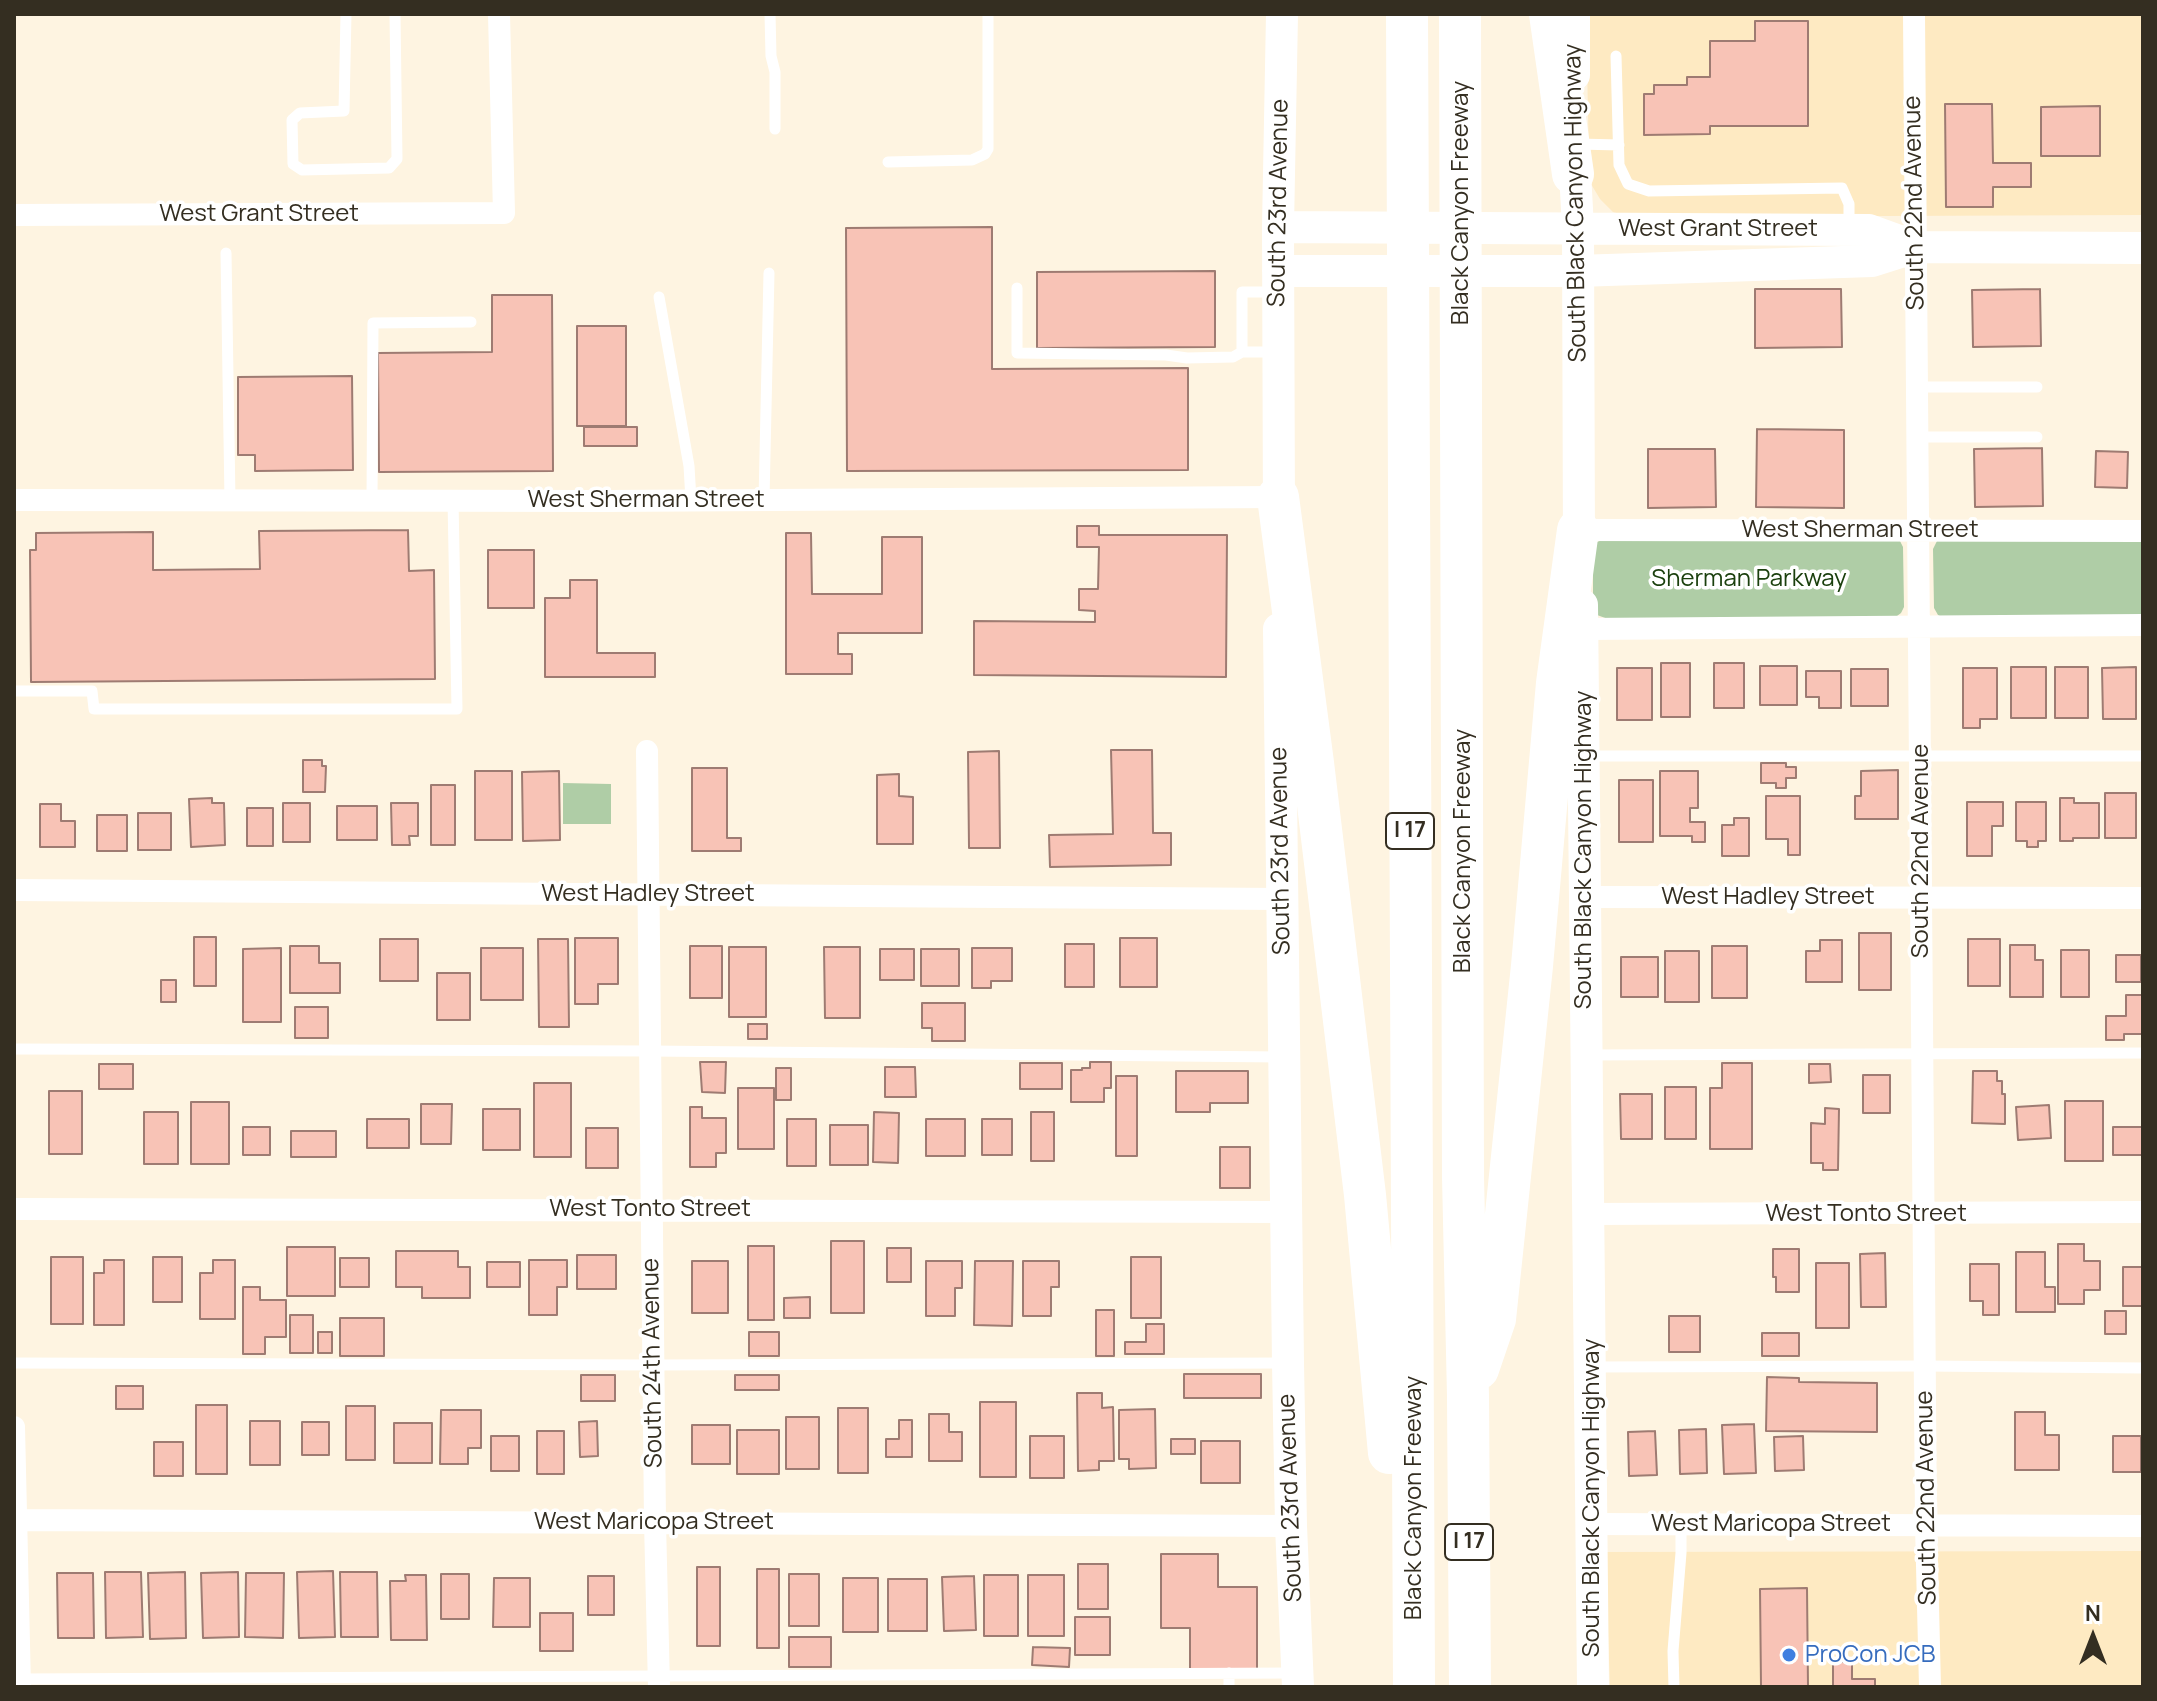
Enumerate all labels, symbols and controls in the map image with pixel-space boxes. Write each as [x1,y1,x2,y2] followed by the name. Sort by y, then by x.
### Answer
[1559,43,1593,363] street label: South Black Canyon Highway
[1447,81,1475,325] street label: Black Canyon Freeway
[1899,95,1931,311] street label: South 22nd Avenue
[1263,99,1295,307] street label: South 23rd Avenue
[159,200,359,228] street label: West Grant Street
[1618,215,1818,243] street label: West Grant Street
[527,486,765,514] street label: West Sherman Street
[1741,516,1979,544] street label: West Sherman Street
[1651,565,1847,593] park label: Sherman Parkway
[1570,691,1598,1009] street label: South Black Canyon Highway
[1449,729,1477,973] street label: Black Canyon Freeway
[1907,744,1935,958] street label: South 22nd Avenue
[1265,747,1297,955] street label: South 23rd Avenue
[1386,813,1434,849] road number: I 17
[541,880,755,908] street label: West Hadley Street
[1661,883,1875,911] street label: West Hadley Street
[549,1195,751,1223] street label: West Tonto Street
[1765,1200,1967,1228] street label: West Tonto Street
[637,1258,669,1468] street label: South 24th Avenue
[1578,1339,1606,1657] street label: South Black Canyon Highway
[1400,1376,1428,1620] street label: Black Canyon Freeway
[1911,1390,1943,1606] street label: South 22nd Avenue
[1273,1393,1309,1603] street label: South 23rd Avenue
[534,1508,774,1536] street label: West Maricopa Street
[1651,1510,1891,1538] street label: West Maricopa Street
[1445,1524,1493,1560] road number: I 17
[2053,1597,2133,1677] north arrow
[2085,1598,2101,1628] text: N
[1805,1641,1936,1669] place label: ProCon JCB
[1780,1646,1798,1664] marker: ProCon JCB

